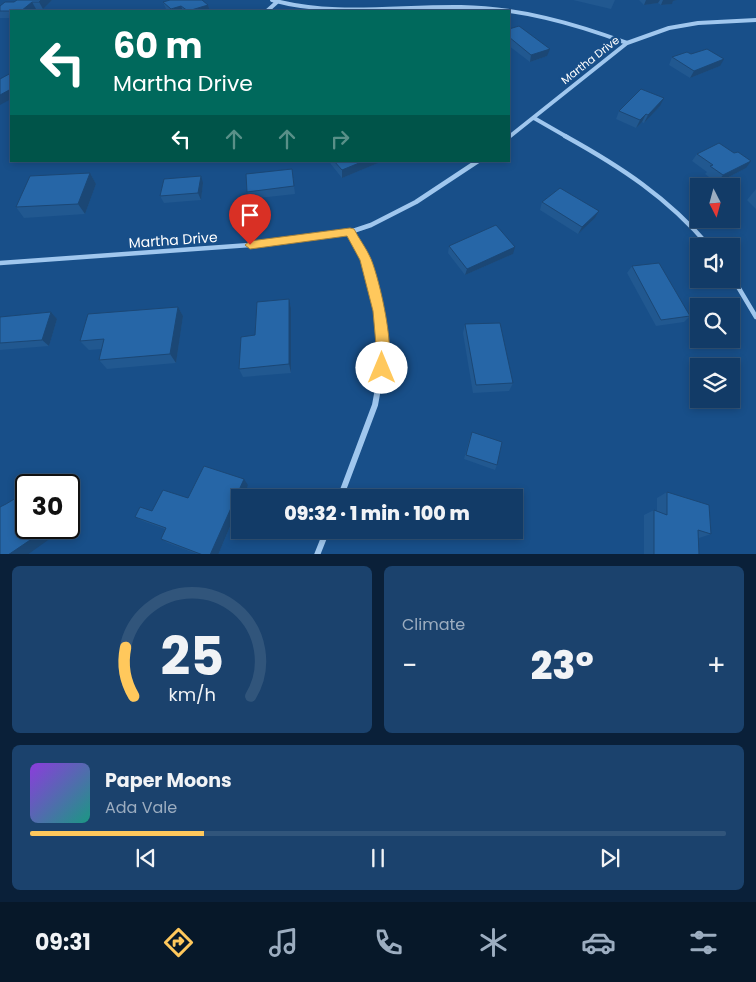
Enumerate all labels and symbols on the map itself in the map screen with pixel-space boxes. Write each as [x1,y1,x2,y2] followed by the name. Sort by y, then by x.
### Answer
[557,32,623,88] street label: Martha Drive
[690,178,740,228] north arrow
[229,194,271,245] pin
[128,227,218,253] street label: Martha Drive
[355,341,407,393] position arrow
[15,474,80,539] speed limit sign: 30

